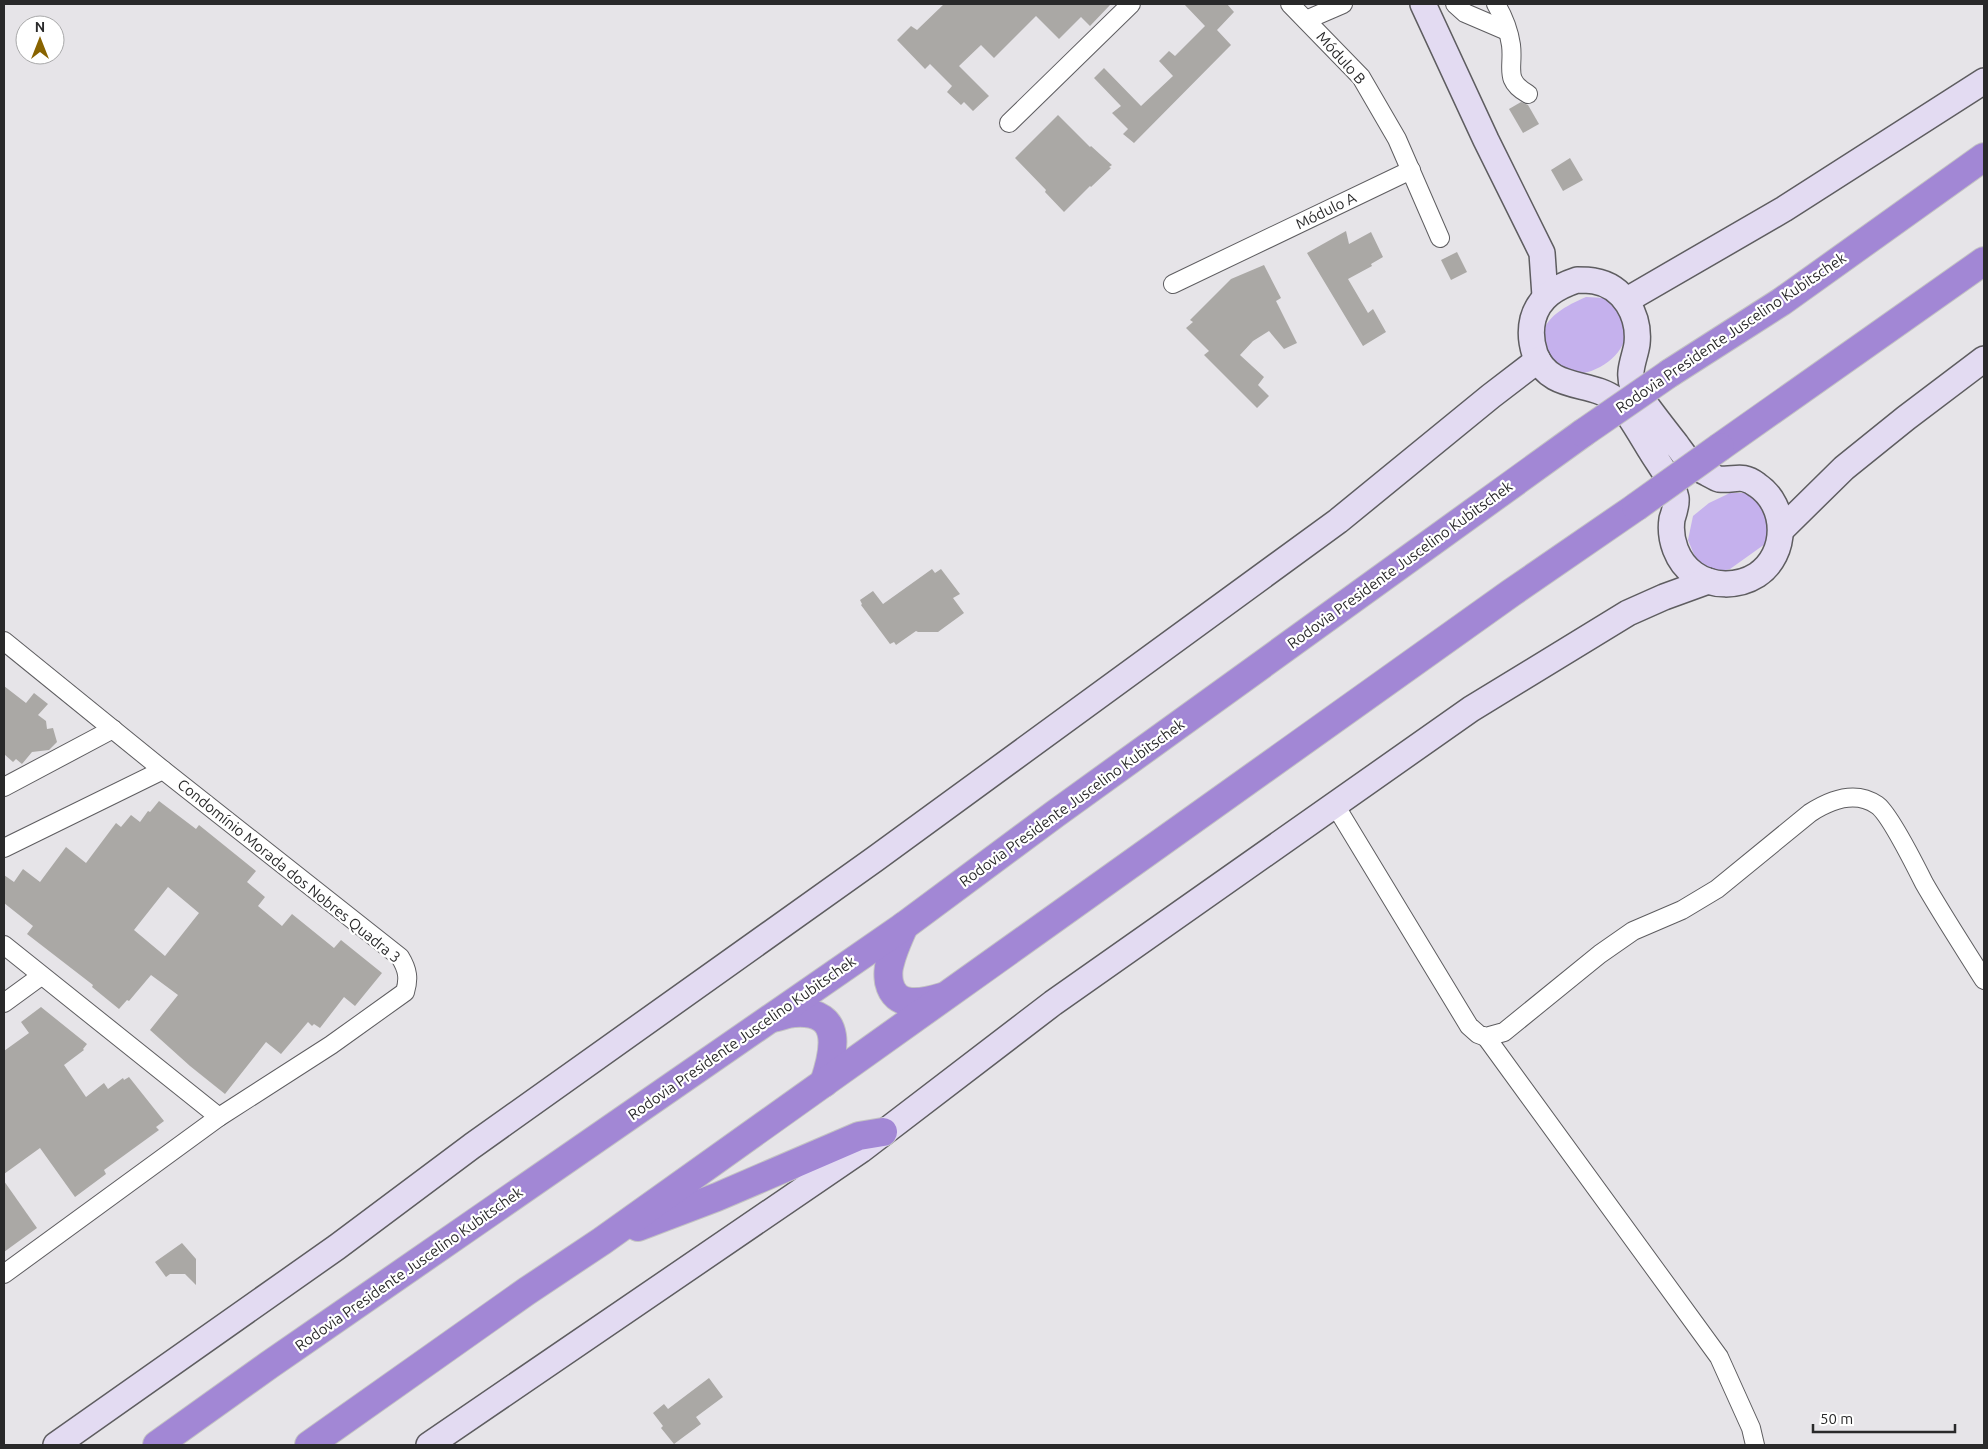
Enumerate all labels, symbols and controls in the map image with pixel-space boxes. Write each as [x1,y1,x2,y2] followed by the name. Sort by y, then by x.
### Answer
[15,15,65,65] north arrow
[35,19,45,35] text: N
[1313,28,1369,87] street label: Módulo B
[1293,189,1359,232] street label: Módulo A
[1612,249,1849,416] street label: Rodovia Presidente Juscelino Kubitschek
[1284,477,1516,652] street label: Rodovia Presidente Juscelino Kubitschek
[956,715,1188,890] street label: Rodovia Presidente Juscelino Kubitschek
[174,775,404,966] street label: Condomínio Morada dos Nobres Quadra 3
[625,952,859,1123] street label: Rodovia Presidente Juscelino Kubitschek
[292,1183,526,1354] street label: Rodovia Presidente Juscelino Kubitschek
[1813,1402,1956,1434] scale bar
[1820,1410,1853,1427] text: 50 m

